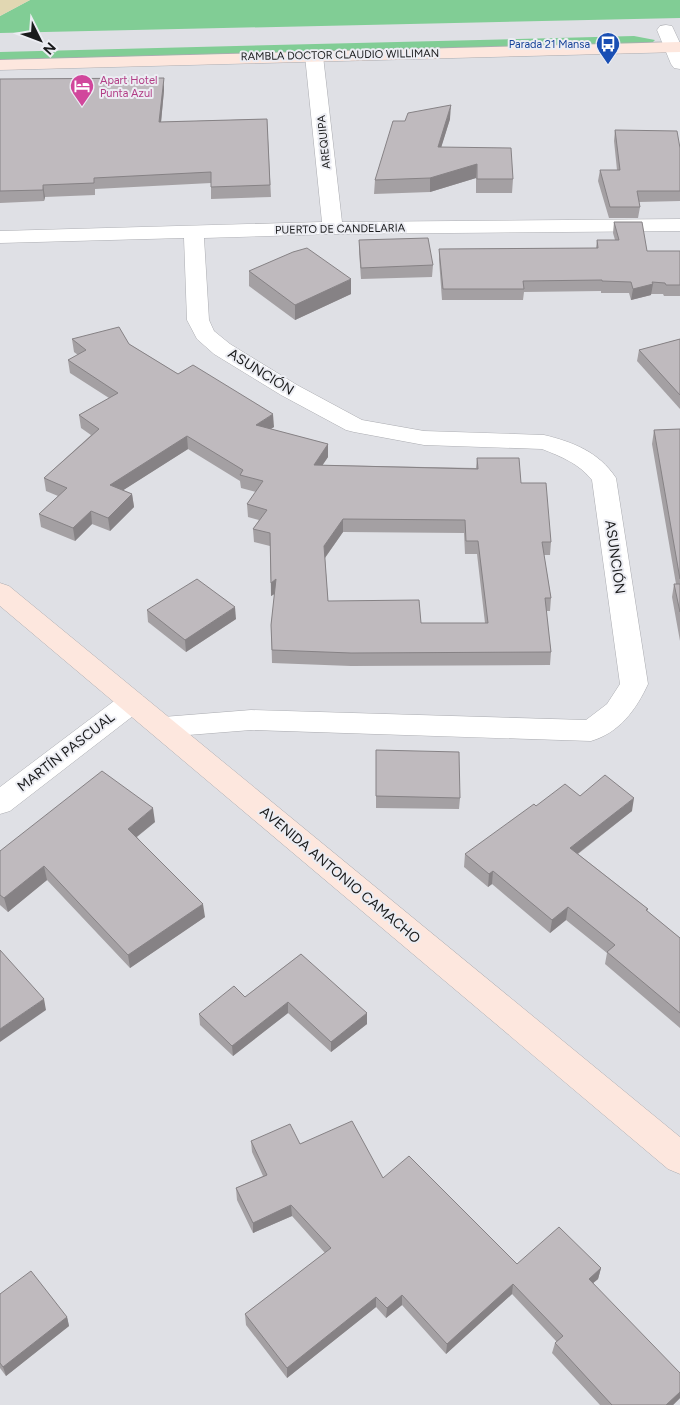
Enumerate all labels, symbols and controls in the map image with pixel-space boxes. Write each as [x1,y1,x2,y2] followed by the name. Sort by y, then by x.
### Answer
[15,15,65,65] north arrow
[595,31,621,65] bus stop icon: Parada 21 Mansa
[509,38,590,51] place label: Parada 21 Mansa
[39,39,59,58] text: N
[241,47,439,63] street label: RAMBLA DOCTOR CLAUDIO WILLIMAN
[69,73,95,107] hotel icon: Apart Hotel Punta Azul
[100,74,157,100] place label: Apart Hotel Punta Azul
[315,114,333,170] street label: AREQUIPA
[275,221,406,237] street label: PUERTO DE CANDELARIA
[225,345,297,399] street label: ASUNCIÓN
[601,519,629,595] street label: ASUNCIÓN
[14,708,119,795] street label: MARTÍN PASCUAL
[256,803,424,947] street label: AVENIDA ANTONIO CAMACHO

